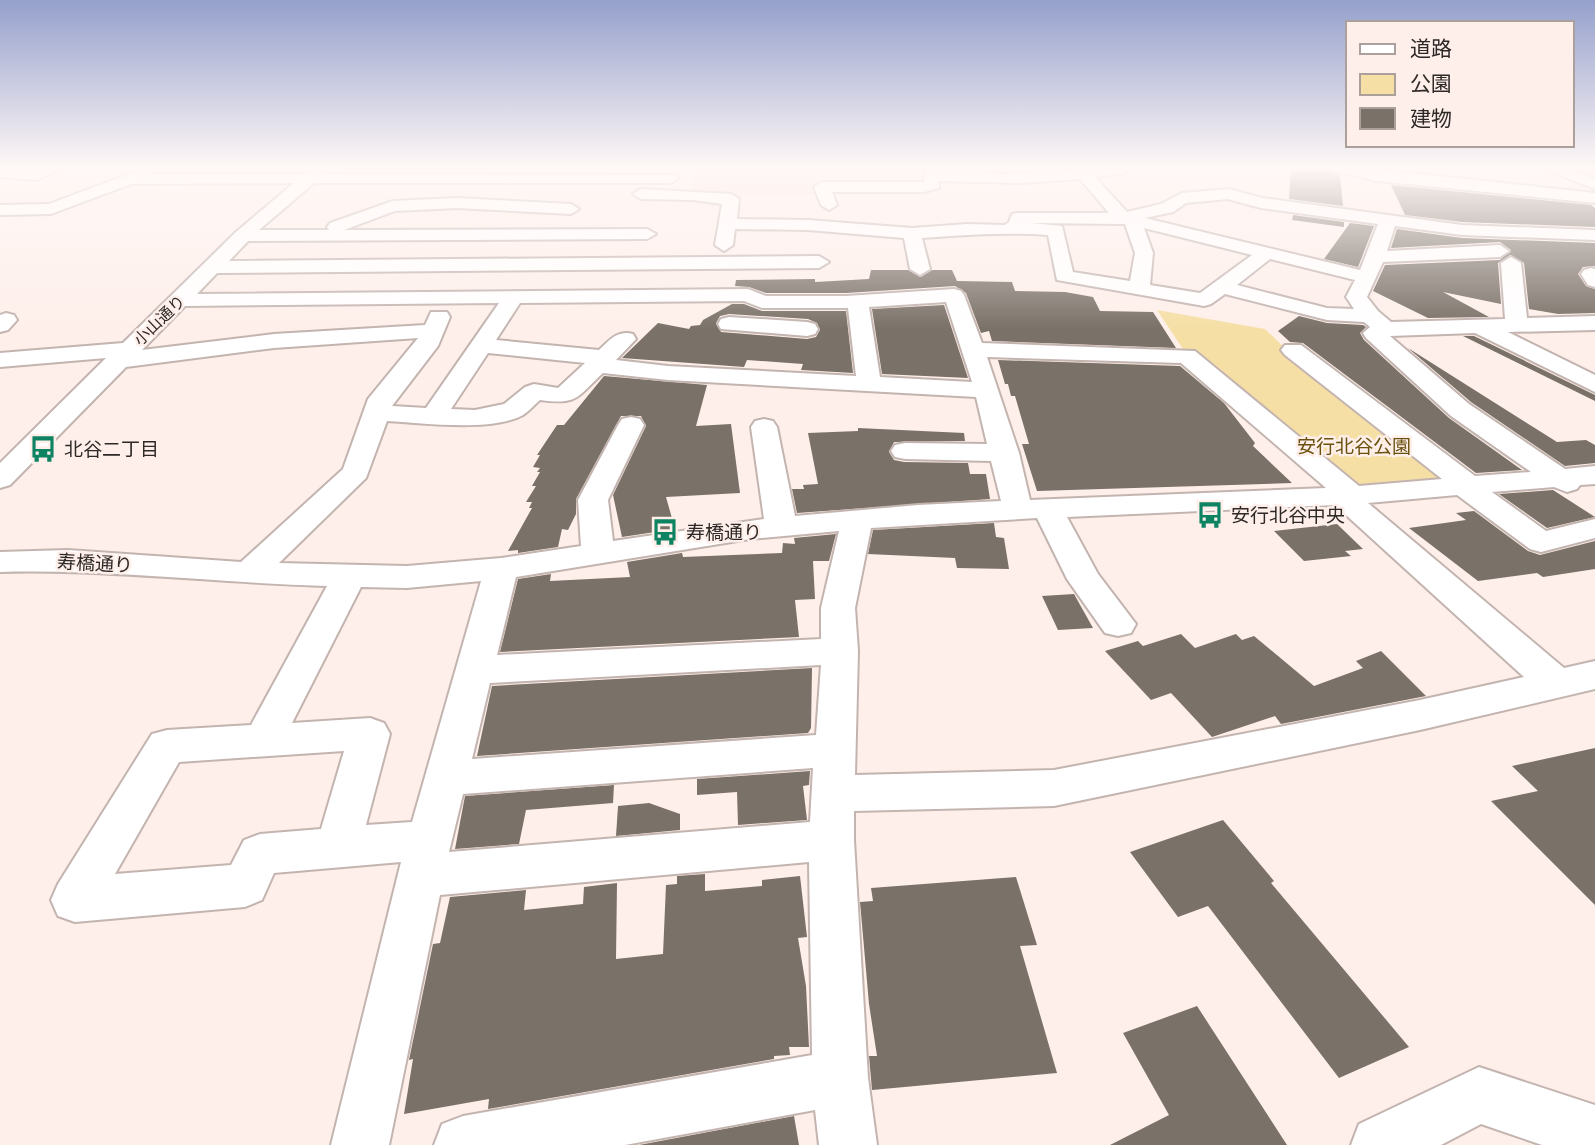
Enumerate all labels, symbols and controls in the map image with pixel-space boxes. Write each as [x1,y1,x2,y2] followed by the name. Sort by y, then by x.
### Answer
[1346,21,1574,147] legend
[1410,36,1452,61] text: 道路
[1410,71,1452,96] text: 公園
[1410,106,1452,131] text: 建物
[130,291,189,349] street label: 小山通り
[28,434,58,464] bus stop icon: 北谷二丁目
[1297,435,1411,458] park label: 安行北谷公園
[64,438,159,461] place label: 北谷二丁目
[1195,500,1225,530] bus stop icon: 安行北谷中央
[1231,504,1345,527] place label: 安行北谷中央
[650,517,680,547] bus stop icon: 寿橋通り
[686,521,762,544] place label: 寿橋通り
[56,550,134,577] street label: 寿橋通り

